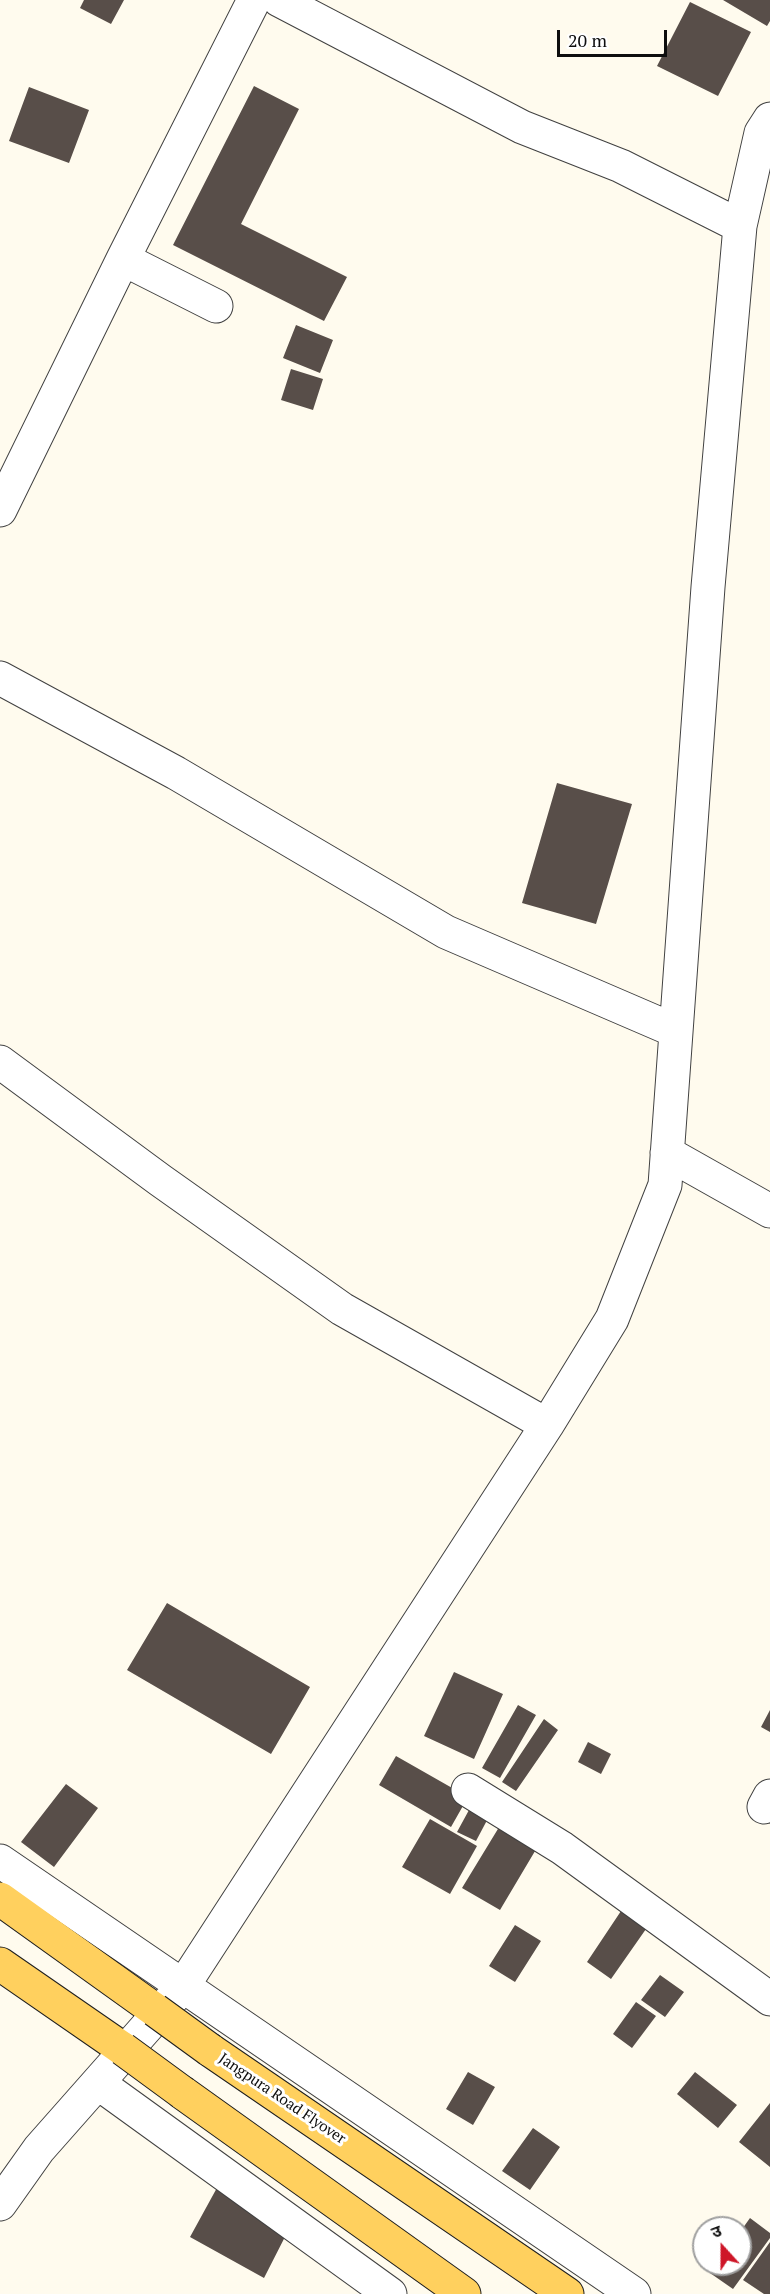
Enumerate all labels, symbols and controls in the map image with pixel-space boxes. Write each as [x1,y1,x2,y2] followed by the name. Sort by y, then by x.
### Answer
[560,18,670,56] scale bar
[568,28,607,52] text: 20 m
[215,2050,349,2148] street label: Jangpura Road Flyover
[692,2216,752,2276] north arrow
[708,2219,725,2243] text: उ

